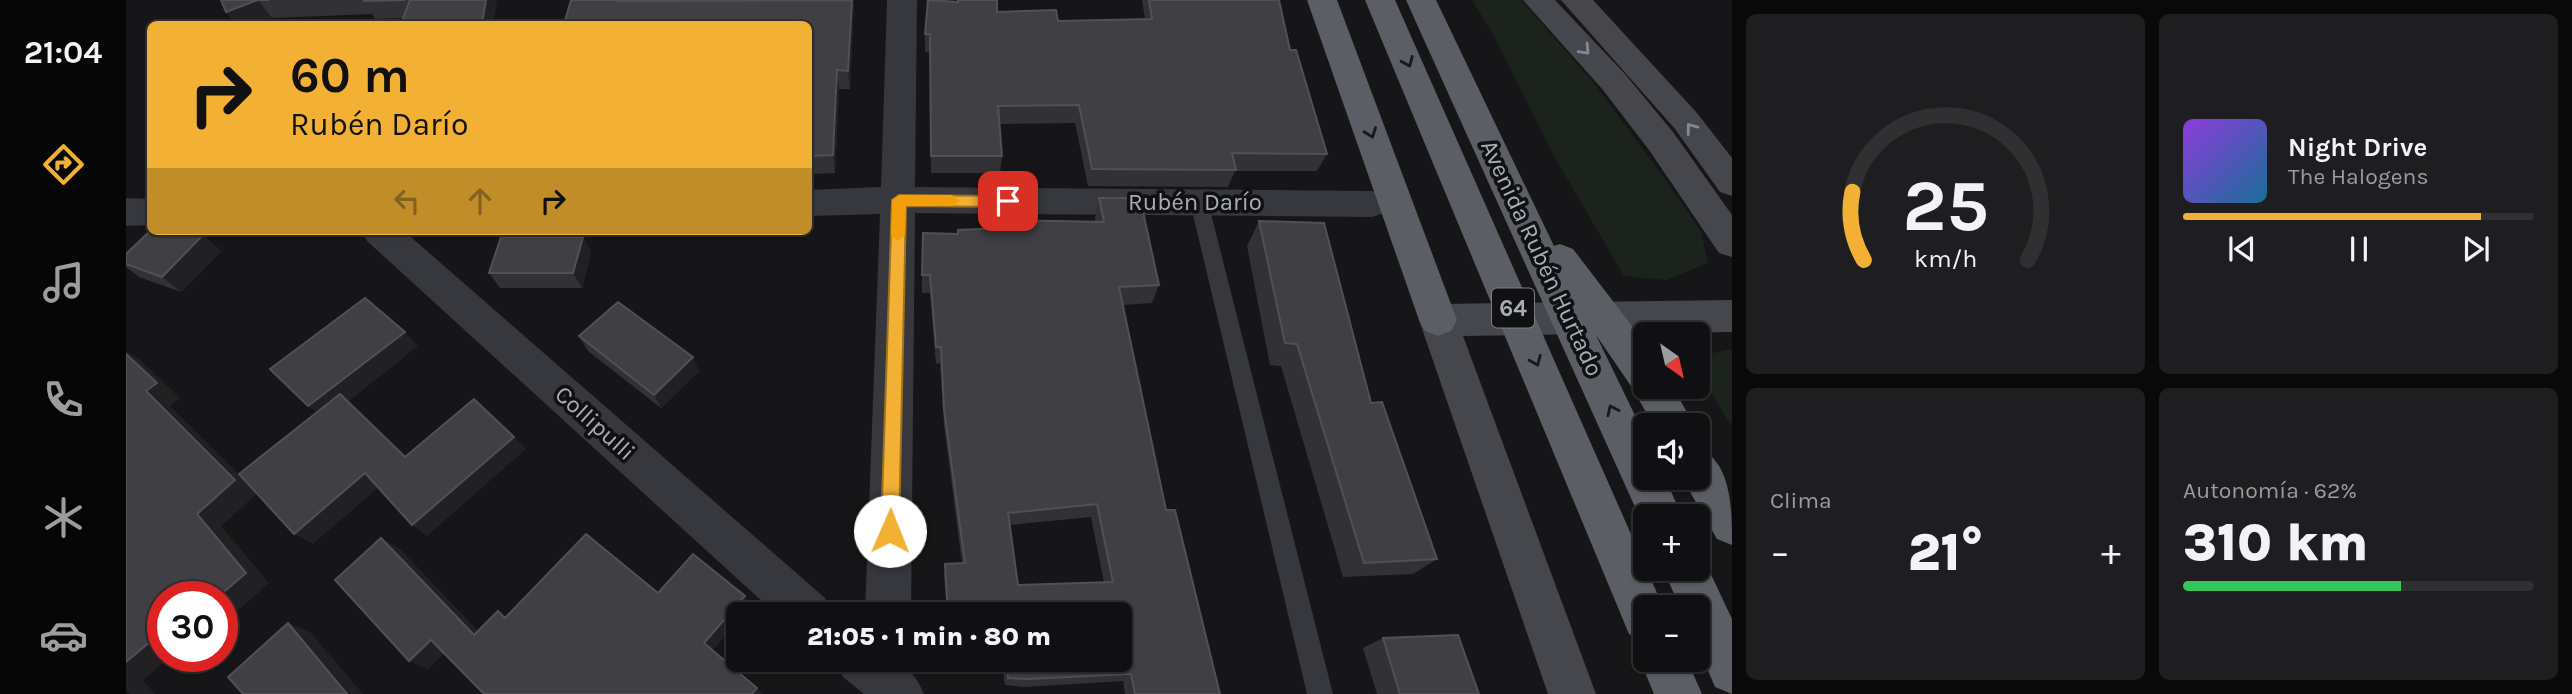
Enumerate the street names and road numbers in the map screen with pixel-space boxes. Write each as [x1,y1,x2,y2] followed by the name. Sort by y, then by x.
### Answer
[1475,136,1609,380] street label: Avenida Rubén Hurtado
[1128,188,1262,216] street label: Rubén Darío
[1492,288,1534,328] road number: 64
[549,380,641,466] street label: Collipulli

